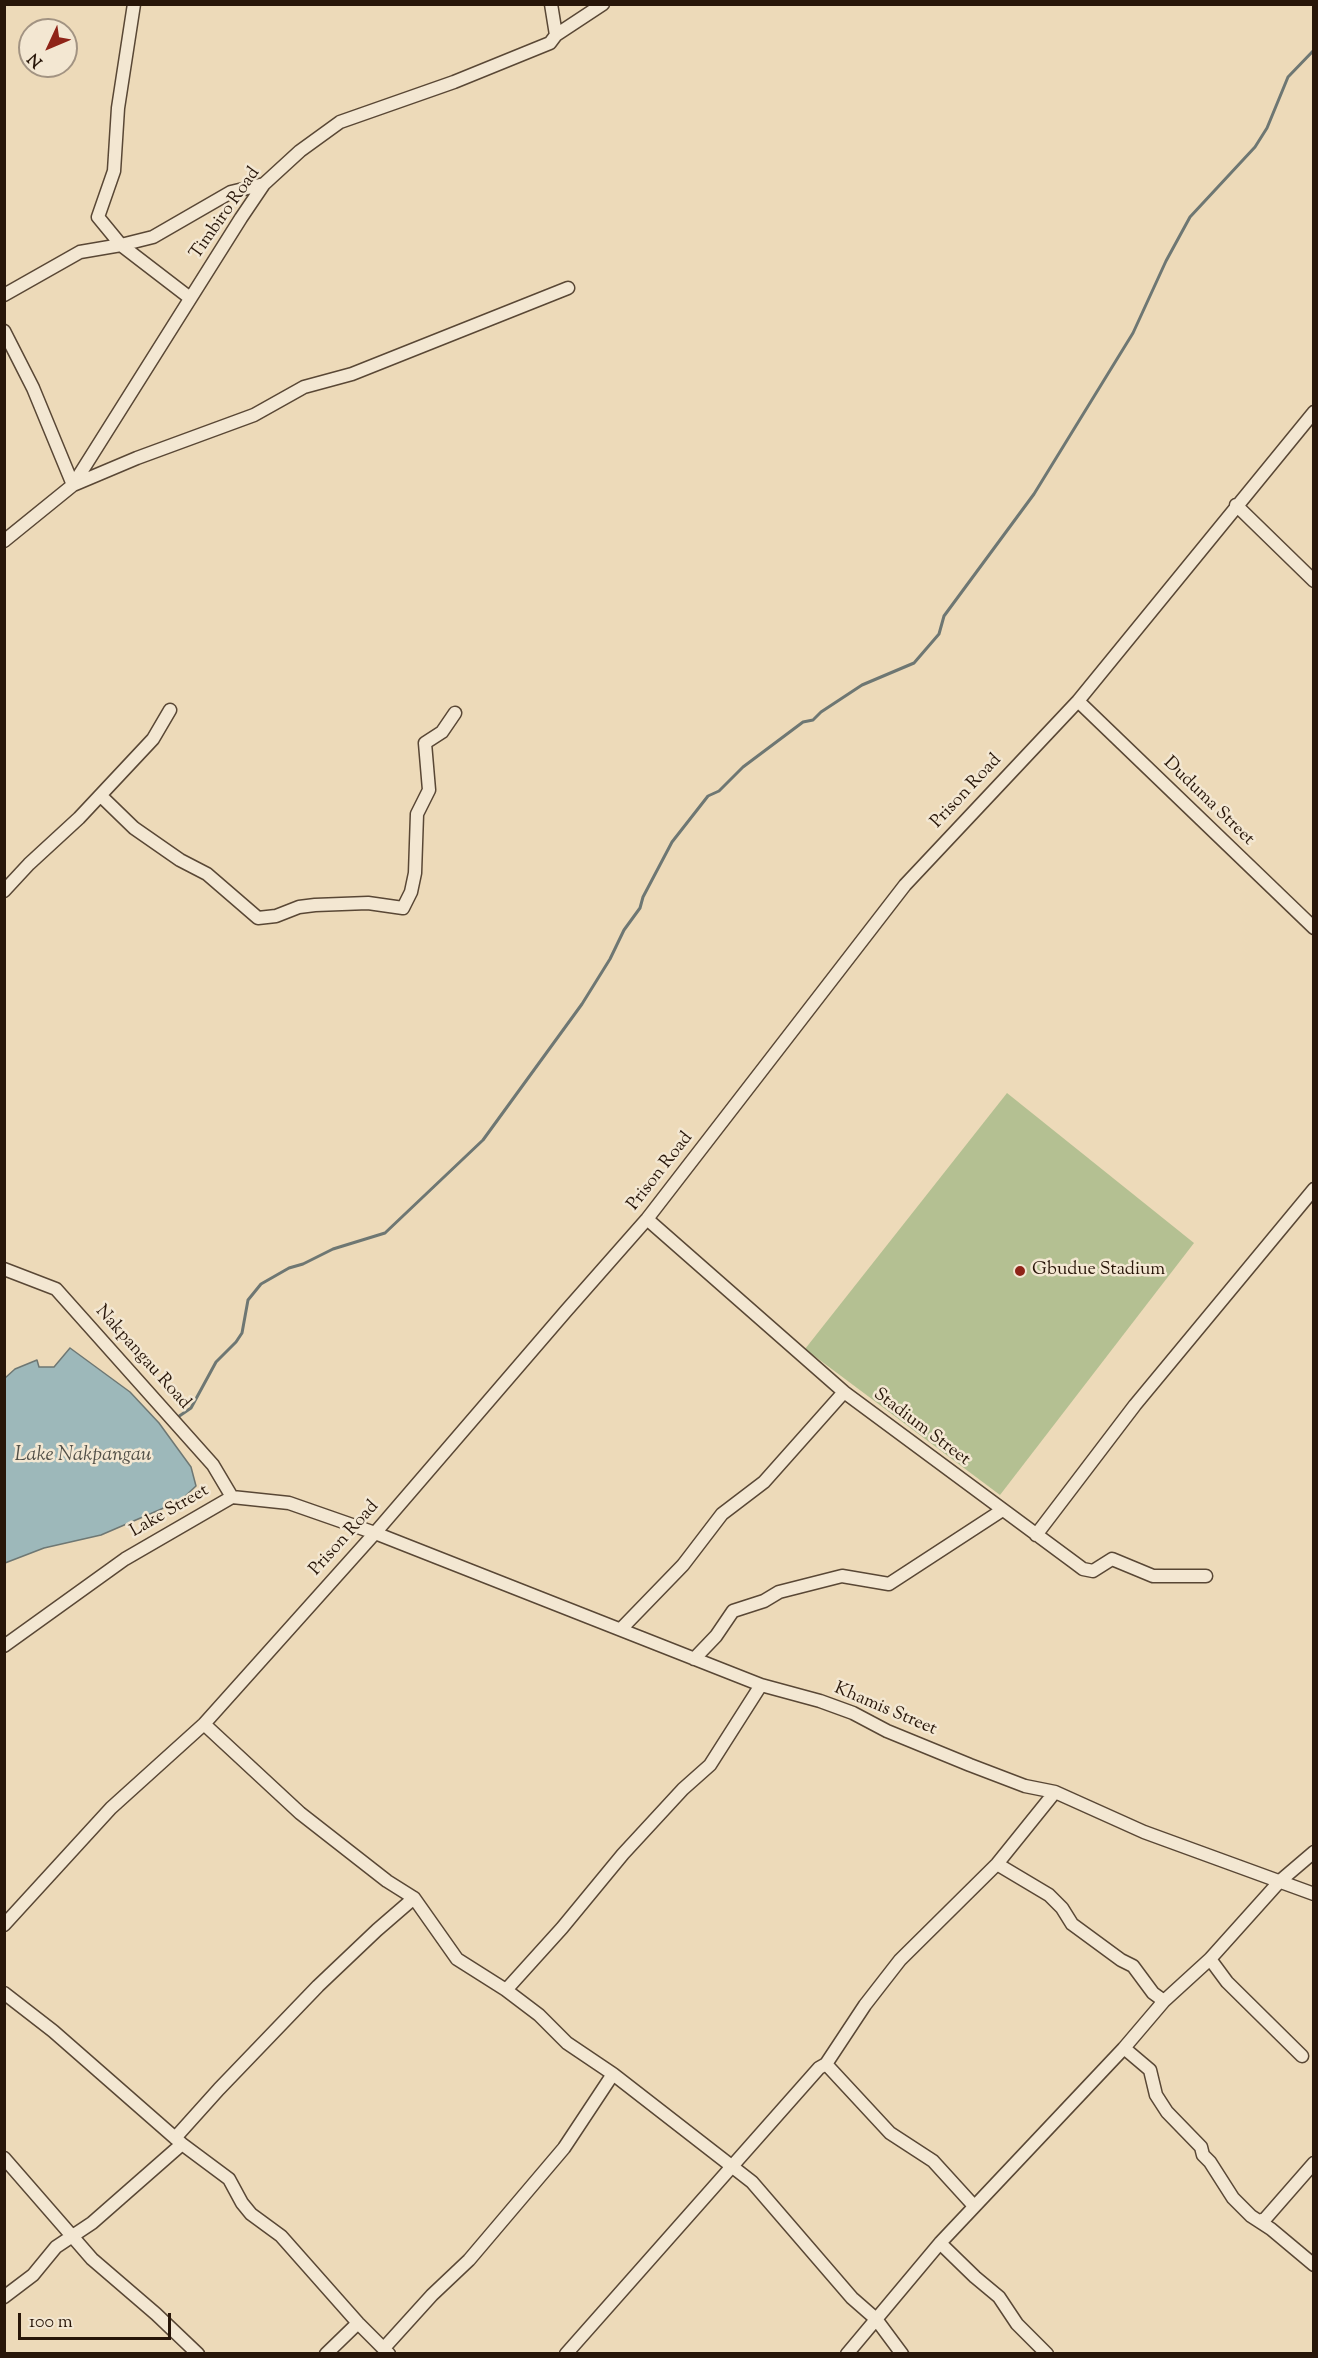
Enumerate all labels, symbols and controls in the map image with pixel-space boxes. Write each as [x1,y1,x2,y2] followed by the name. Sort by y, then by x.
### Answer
[18,18,78,78] north arrow
[23,47,49,72] text: N
[186,164,266,264] street label: Timbiro Road
[927,750,1007,834] street label: Prison Road
[1158,753,1258,851] street label: Duduma Street
[624,1128,698,1216] street label: Prison Road
[1032,1260,1165,1282] place label: Gbudue Stadium
[1013,1264,1027,1278] marker: Gbudue Stadium
[90,1302,194,1414] street label: Nakpangau Road
[868,1385,974,1471] street label: Stadium Street
[15,1445,151,1469] water label: Lake Nakpangau
[127,1481,213,1543] street label: Lake Street
[306,1497,384,1581] street label: Prison Road
[830,1679,940,1741] street label: Khamis Street
[21,2301,174,2339] scale bar
[29,2310,73,2336] text: 100 m

